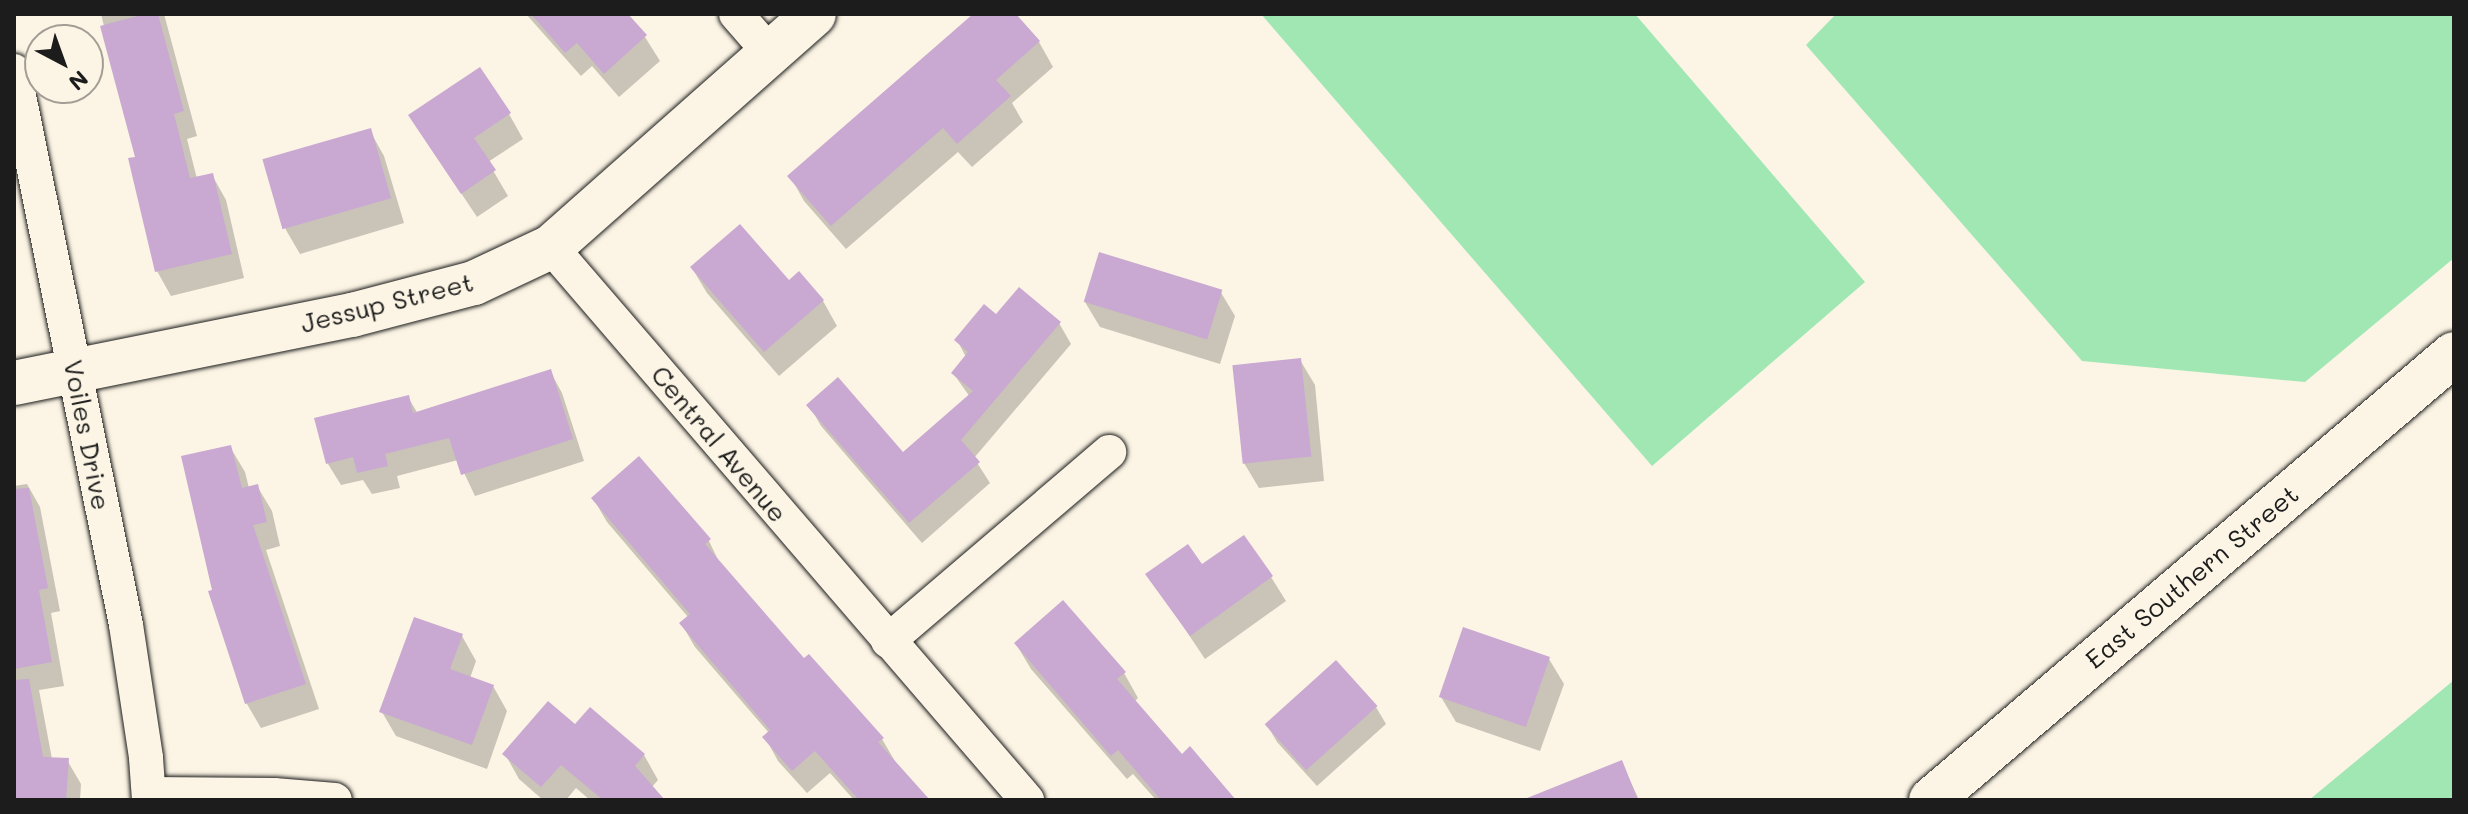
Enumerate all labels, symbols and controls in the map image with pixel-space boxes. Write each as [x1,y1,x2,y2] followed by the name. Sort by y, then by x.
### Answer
[24,24,104,104] north arrow
[63,65,95,97] text: N
[297,266,477,340] street label: Jessup Street
[57,357,117,513] street label: Voiles Drive
[645,359,793,529] street label: Central Avenue
[2079,479,2305,675] street label: East Southern Street

